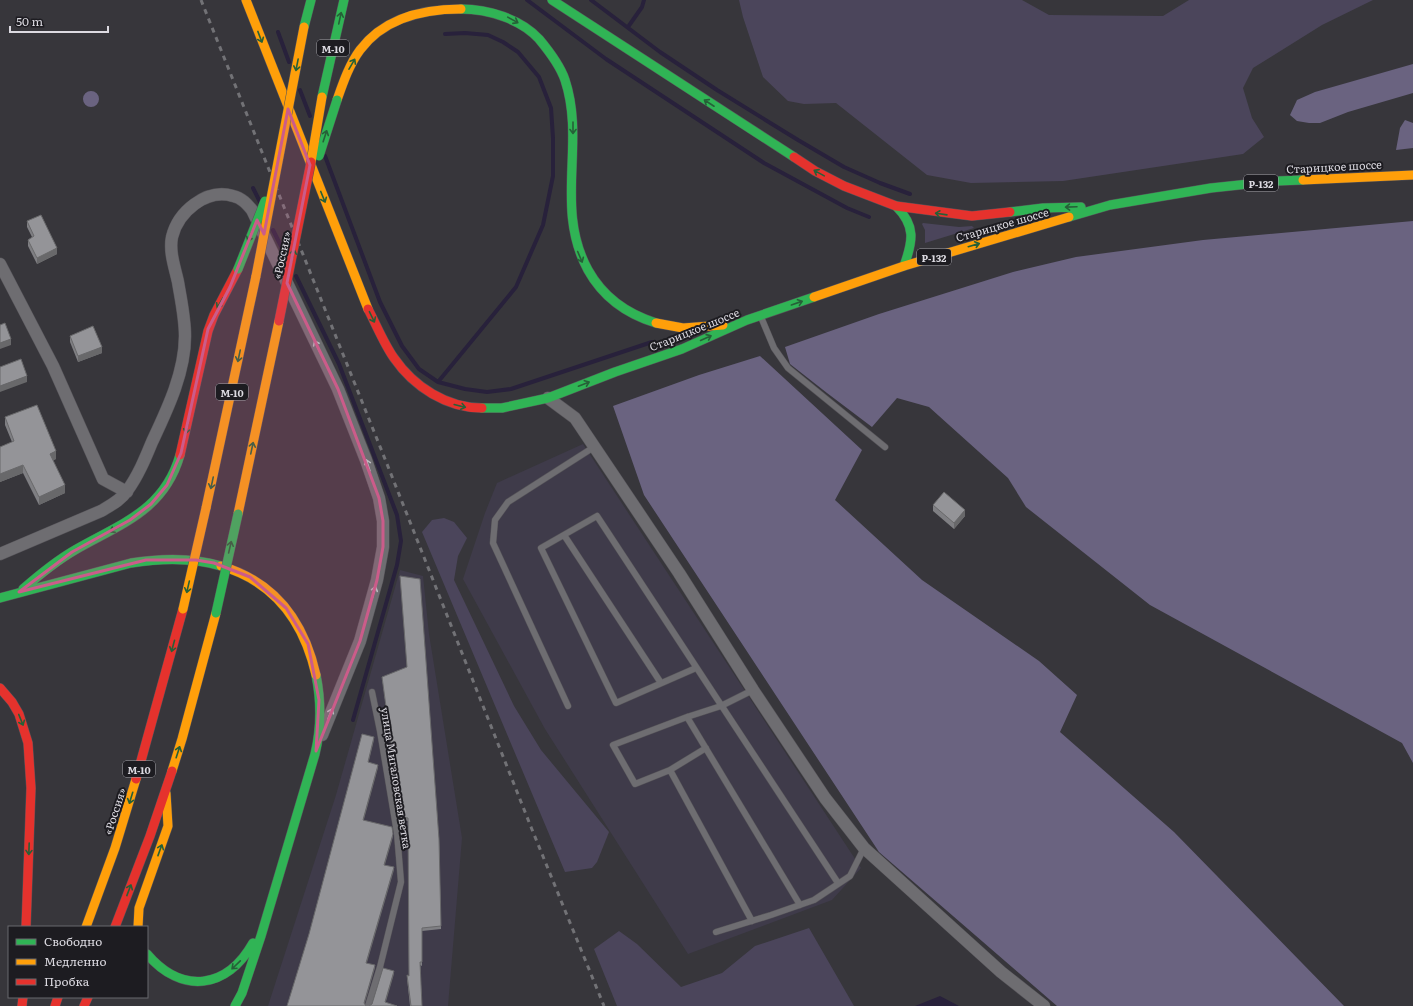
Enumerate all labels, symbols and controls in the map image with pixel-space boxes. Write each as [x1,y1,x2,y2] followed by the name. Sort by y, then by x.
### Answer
[10,8,108,34] scale bar
[16,12,43,30] text: 50 m
[336,12,344,25] one-way arrow
[507,16,519,24] one-way arrow
[256,30,264,42] one-way arrow
[317,40,349,56] road number: М-10
[292,58,300,71] one-way arrow
[349,58,357,70] one-way arrow
[704,99,715,107] one-way arrow
[569,121,577,134] one-way arrow
[322,130,329,143] one-way arrow
[1286,155,1382,176] street label: Старицкое шоссе
[813,168,825,176] one-way arrow
[1244,175,1278,191] road number: Р-132
[319,190,327,202] one-way arrow
[954,203,1050,245] street label: Старицкое шоссе
[1065,203,1078,211] one-way arrow
[935,210,948,218] one-way arrow
[246,229,254,241] one-way arrow
[268,230,294,280] street label: «Россия»
[967,241,980,248] one-way arrow
[289,249,297,262] one-way arrow
[917,249,951,265] road number: Р-132
[577,250,585,262] one-way arrow
[216,297,224,309] one-way arrow
[791,299,804,306] one-way arrow
[647,304,742,354] street label: Старицкое шоссе
[369,310,376,322] one-way arrow
[699,334,711,342] one-way arrow
[313,340,320,352] one-way arrow
[235,349,243,362] one-way arrow
[578,380,590,388] one-way arrow
[216,384,248,400] road number: М-10
[453,402,466,410] one-way arrow
[182,421,190,434] one-way arrow
[249,442,257,455] one-way arrow
[363,460,371,472] one-way arrow
[207,476,215,489] one-way arrow
[109,526,121,533] one-way arrow
[227,541,235,554] one-way arrow
[184,580,192,593] one-way arrow
[371,586,378,599] one-way arrow
[169,639,177,652] one-way arrow
[378,706,416,850] street label: улица Мигаловская ветка
[327,709,335,721] one-way arrow
[18,714,25,726] one-way arrow
[175,746,182,759] one-way arrow
[123,761,155,777] road number: М-10
[99,785,129,837] street label: «Россия»
[127,792,134,805] one-way arrow
[25,842,33,855] one-way arrow
[156,844,164,856] one-way arrow
[126,885,134,897] one-way arrow
[8,926,148,998] legend
[44,932,102,950] text: Свободно
[44,952,107,970] text: Медленно
[231,960,241,970] one-way arrow
[44,972,90,990] text: Пробка

